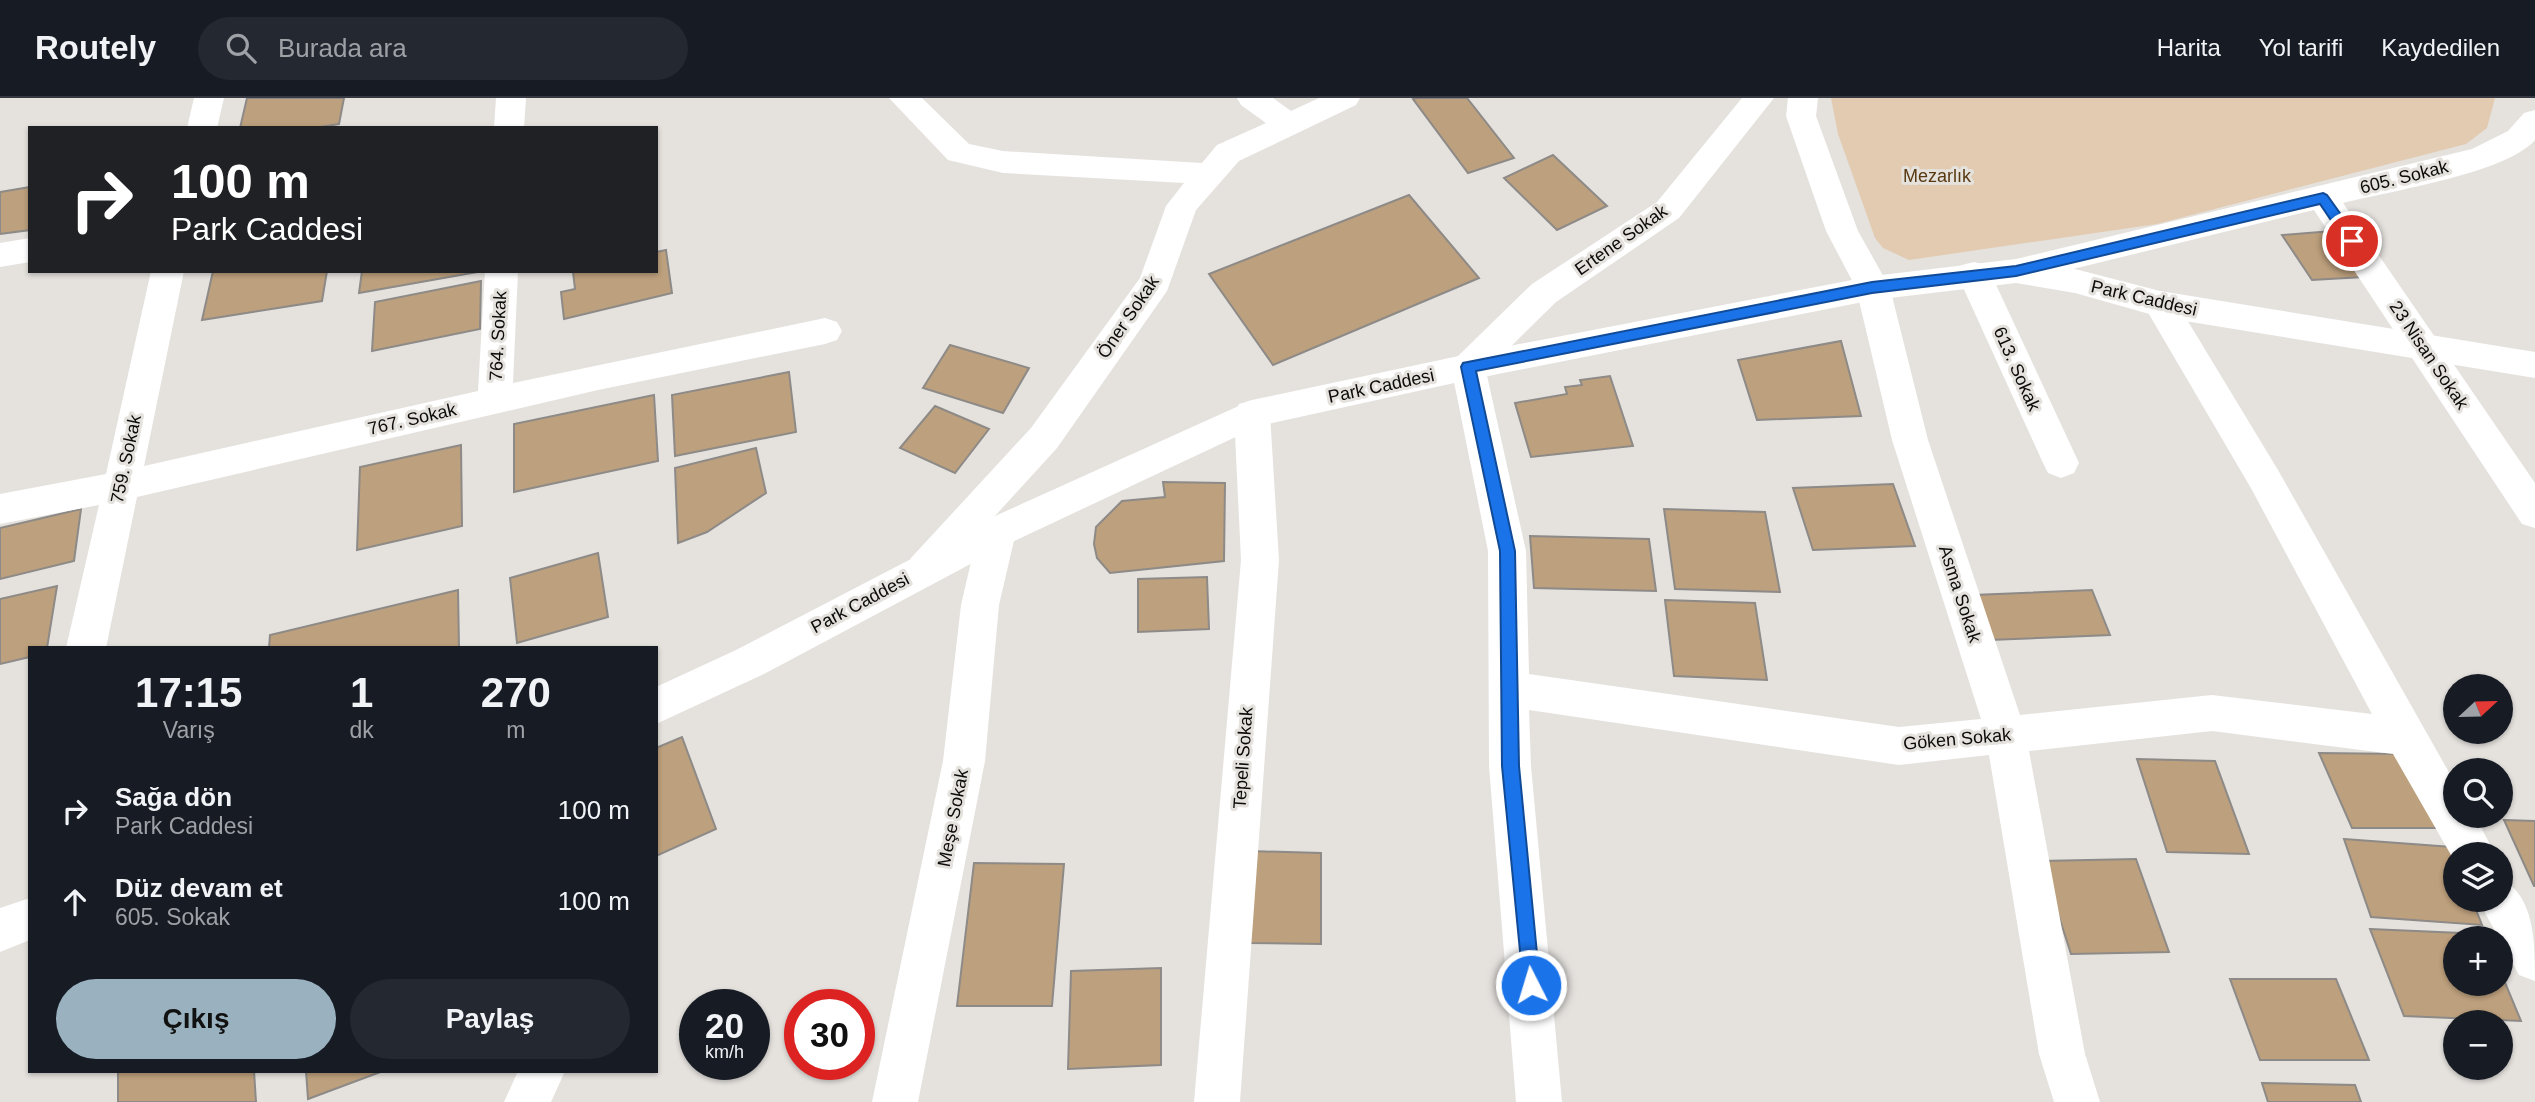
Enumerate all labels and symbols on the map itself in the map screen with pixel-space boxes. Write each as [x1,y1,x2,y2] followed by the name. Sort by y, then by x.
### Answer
[2358,156,2451,198] street label: 605. Sokak
[1903,166,1972,186] park label: Mezarlık
[1571,200,1672,279] street label: Ertene Sokak
[2322,211,2382,271] pin
[1093,271,1163,362] street label: Öner Sokak
[2089,276,2199,320] street label: Park Caddesi
[486,290,510,381] street label: 764. Sokak
[2385,297,2473,414] street label: 23 Nisan Sokak
[1990,324,2045,415] street label: 613. Sokak
[1326,365,1436,407] street label: Park Caddesi
[366,399,459,439] street label: 767. Sokak
[107,412,145,505] street label: 759. Sokak
[1935,543,1985,646] street label: Asma Sokak
[808,569,912,637] street label: Park Caddesi
[2443,674,2513,744] north arrow
[1229,705,1257,810] street label: Tepeli Sokak
[1902,724,2013,754] street label: Göken Sokak
[934,766,972,869] street label: Meşe Sokak
[1494,948,1568,1022] position arrow
[784,989,875,1080] speed limit sign: 30

